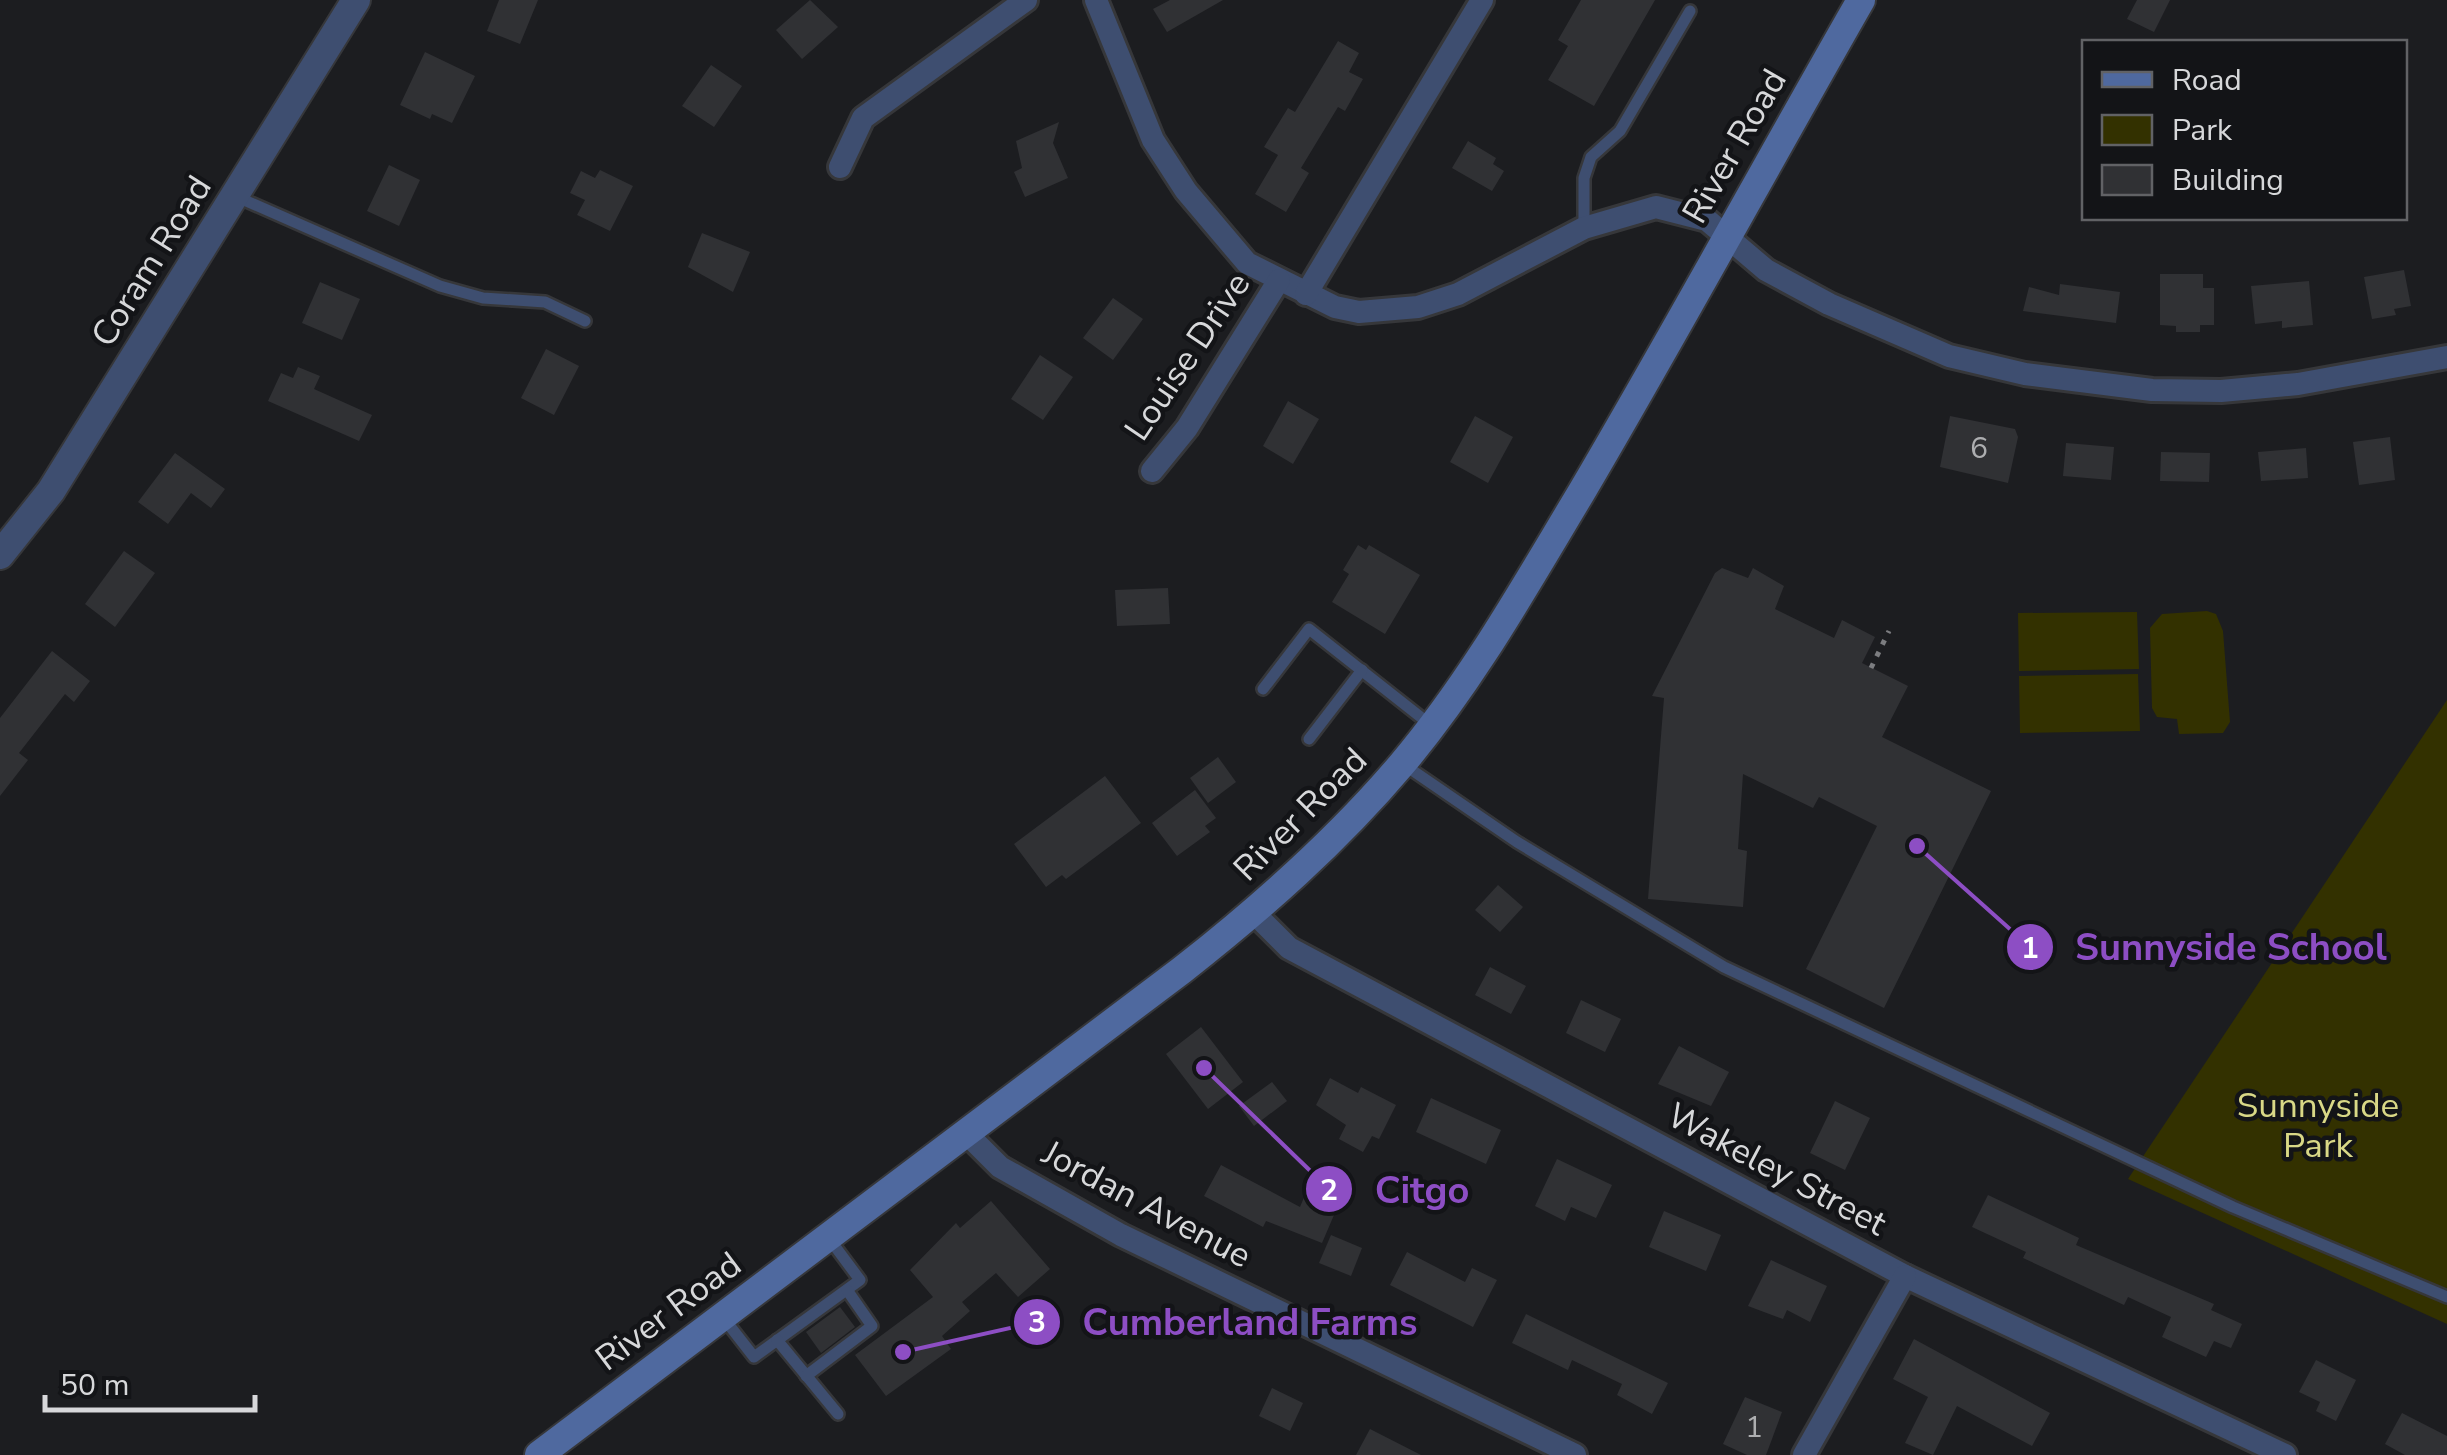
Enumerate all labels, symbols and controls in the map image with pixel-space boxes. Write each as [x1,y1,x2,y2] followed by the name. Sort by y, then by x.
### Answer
[2082,40,2407,220] legend
[2172,60,2242,101] text: Road
[1671,61,1798,232] street label: River Road
[2172,110,2233,151] text: Park
[2172,160,2284,201] text: Building
[80,167,223,356] street label: Coram Road
[1114,263,1261,450] street label: Louise Drive
[1970,428,1988,469] house number: 6
[1223,737,1377,891] street label: River Road
[2005,913,2407,981] callout: Sunnyside School
[2075,922,2387,973] text: Sunnyside School
[2021,928,2039,969] text: 1
[2237,1082,2399,1169] park label: Sunnyside Park
[1659,1092,1895,1247] street label: Wakeley Street
[1033,1129,1259,1279] street label: Jordan Avenue
[1304,1155,1489,1223] callout: Citgo
[1375,1165,1469,1216] text: Citgo
[1320,1170,1338,1211] text: 2
[586,1241,751,1382] street label: River Road
[1012,1288,1437,1356] callout: Cumberland Farms
[1082,1297,1418,1348] text: Cumberland Farms
[1028,1302,1046,1343] text: 3
[45,1350,255,1412] scale bar
[60,1365,129,1406] text: 50 m
[1745,1407,1763,1448] house number: 1

